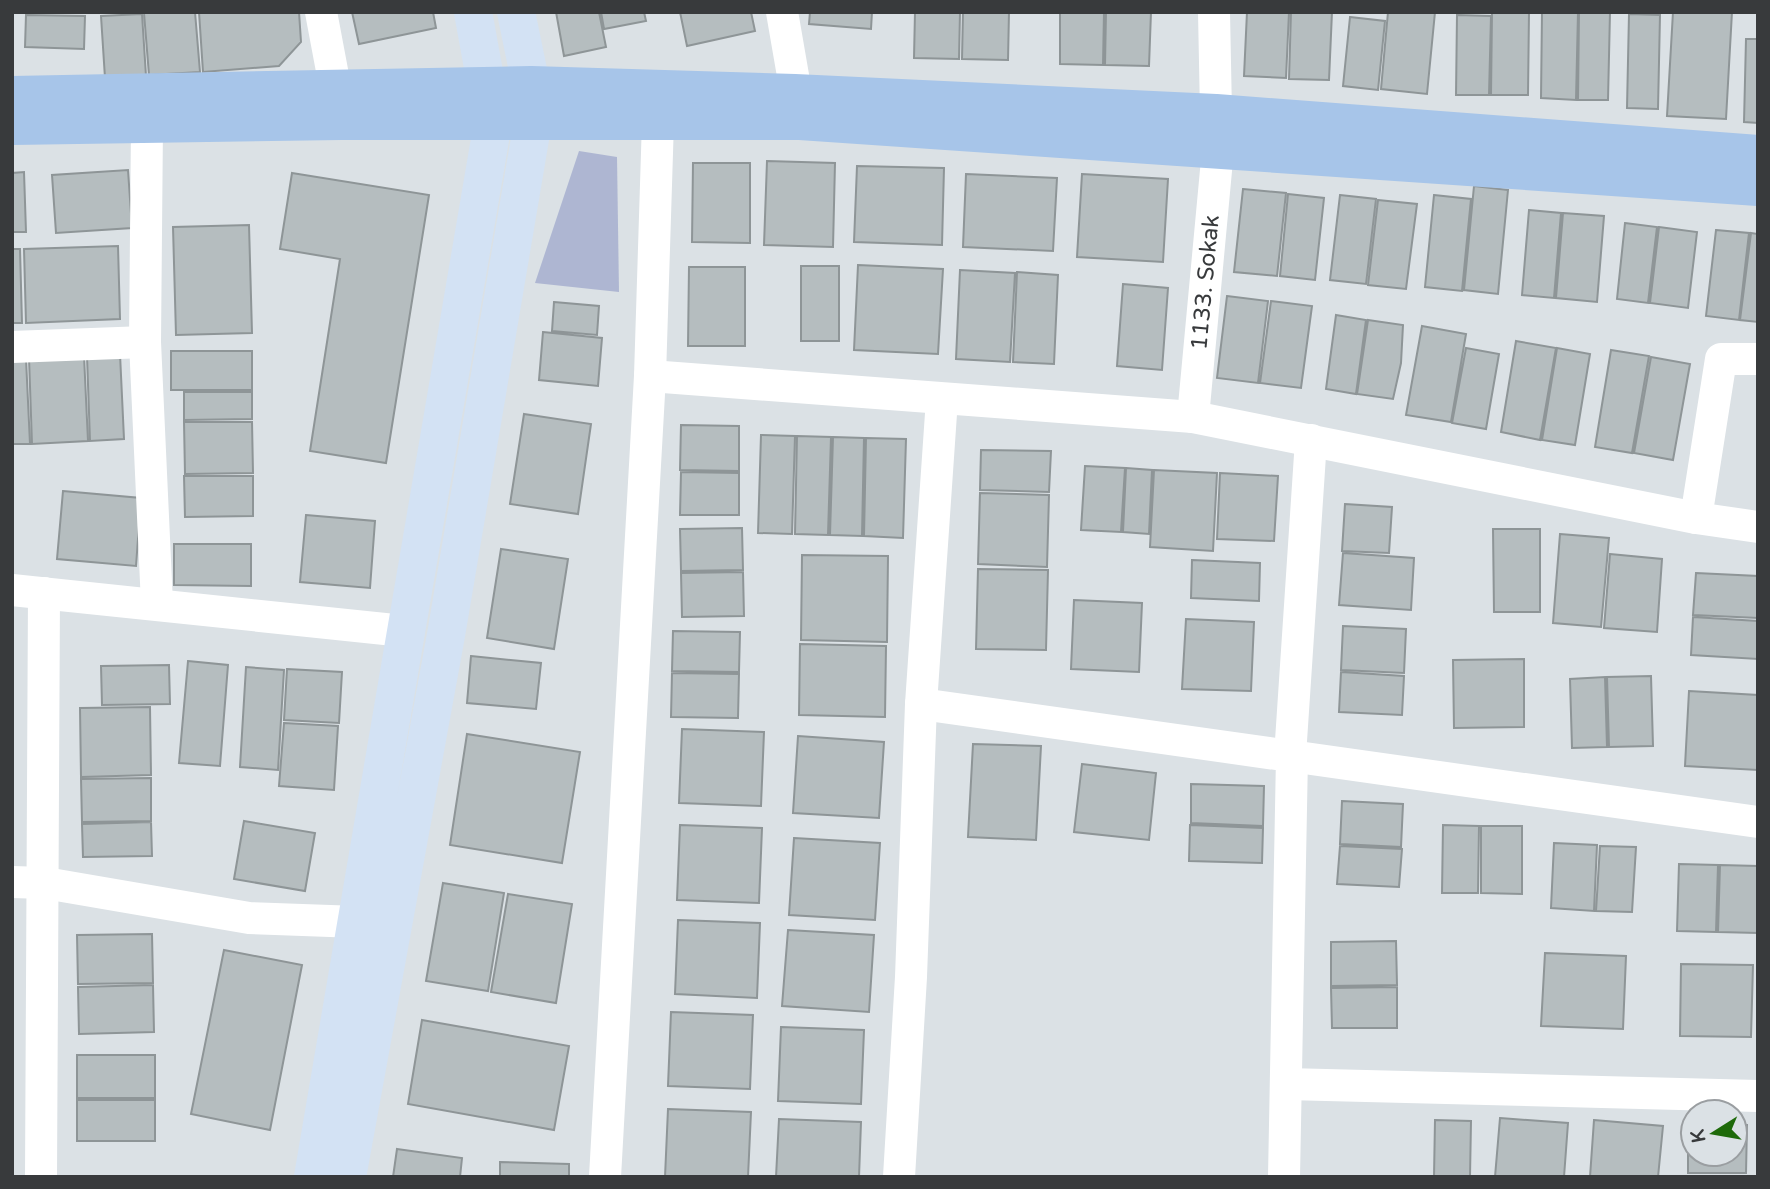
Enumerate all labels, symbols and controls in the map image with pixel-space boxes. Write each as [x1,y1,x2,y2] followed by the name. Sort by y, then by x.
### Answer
[1185,214,1226,351] street label: 1133. Sokak
[1679,1098,1749,1168] north arrow
[1686,1127,1710,1144] text: K

